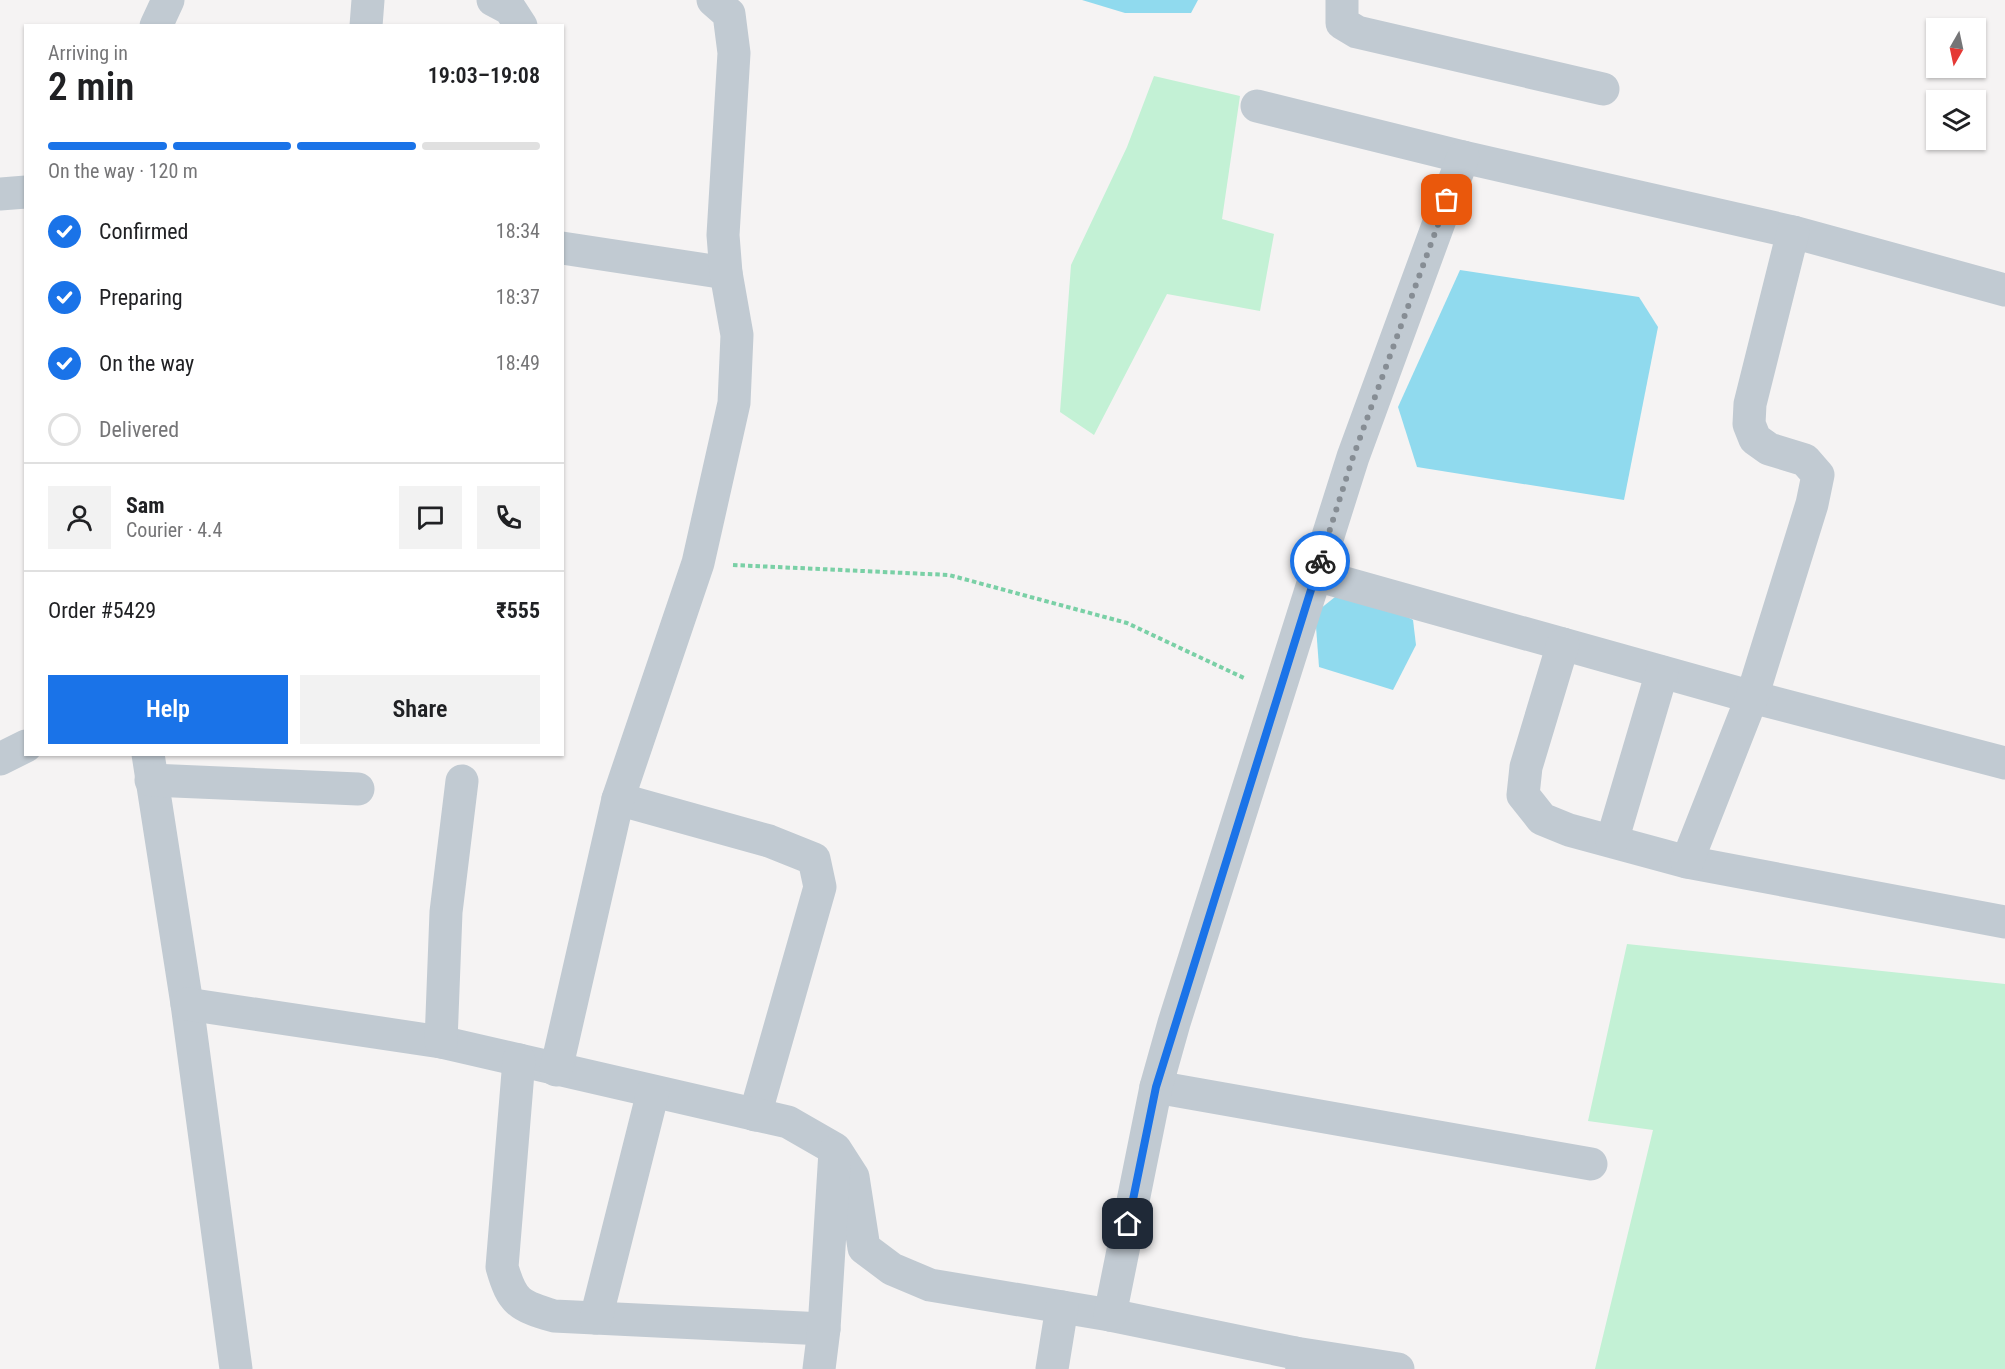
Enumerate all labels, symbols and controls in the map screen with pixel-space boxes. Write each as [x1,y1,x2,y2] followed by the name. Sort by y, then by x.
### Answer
[1926,18,1986,78] north arrow
[1926,18,1986,150] map controls
[48,41,128,65] text: Arriving in
[428,63,540,88] text: 19:03–19:08
[48,64,134,110] text: 2 min
[1926,90,1986,150] button: layers
[48,159,198,183] text: On the way · 120 m
[1421,174,1472,225] pin
[1430,183,1463,216] icon: bag
[48,215,81,248] icon: check
[99,219,188,244] text: Confirmed
[496,219,540,243] text: 18:34
[48,281,81,314] icon: check
[99,285,183,310] text: Preparing
[496,285,540,309] text: 18:37
[48,347,81,380] icon: check
[99,351,194,376] text: On the way
[496,351,540,375] text: 18:49
[99,417,179,442] text: Delivered
[48,486,111,549] button: person
[399,486,462,549] button: chat
[477,486,540,549] button: phone
[126,493,165,518] text: Sam
[126,518,222,542] text: Courier · 4.4
[1290,531,1350,591] courier
[1304,545,1337,578] icon: bike
[48,598,156,623] text: Order #5429
[496,598,540,623] text: ₹555
[48,675,288,744] button: Help
[300,675,540,744] button: Share
[1102,1198,1153,1249] pin
[1111,1207,1144,1240] icon: home

